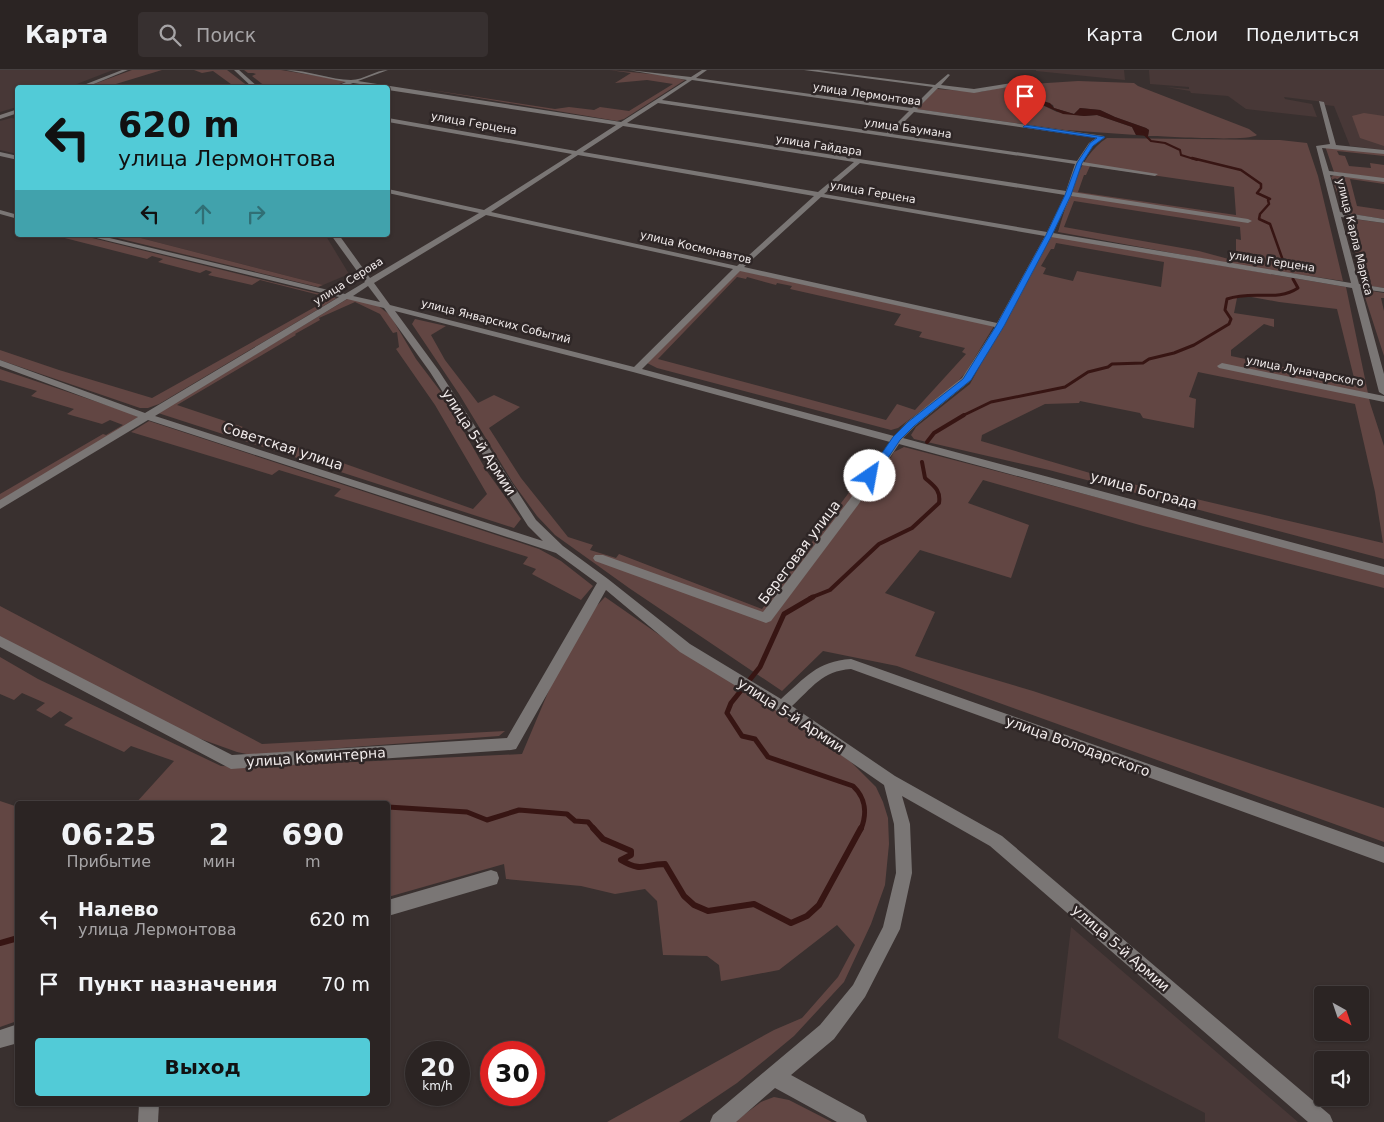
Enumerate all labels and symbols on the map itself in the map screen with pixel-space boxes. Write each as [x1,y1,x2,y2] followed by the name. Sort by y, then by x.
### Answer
[1004,75,1046,126] pin
[812,80,922,109] street label: улица Лермонтова
[430,110,518,137] street label: улица Герцена
[863,116,952,141] street label: улица Баумана
[775,132,863,159] street label: улица Гайдара
[1334,177,1375,297] street label: улица Карла Маркса
[829,179,917,206] street label: улица Герцена
[639,228,753,267] street label: улица Космонавтов
[1228,248,1316,275] street label: улица Герцена
[311,255,386,308] street label: улица Серова
[420,297,572,346] street label: улица Январских Событий
[1245,354,1365,389] street label: улица Луначарского
[439,386,519,498] street label: улица 5-й Армии
[221,419,345,473] street label: Советская улица
[843,449,895,501] position arrow
[1089,468,1199,512] street label: улица Бограда
[755,497,843,607] street label: Береговая улица
[735,675,847,755] street label: улица 5-й Армии
[1004,712,1152,780] street label: улица Володарского
[246,744,386,770] street label: улица Коминтерна
[1069,901,1173,995] street label: улица 5-й Армии
[1314,986,1369,1041] north arrow
[480,1041,545,1106] speed limit sign: 30

